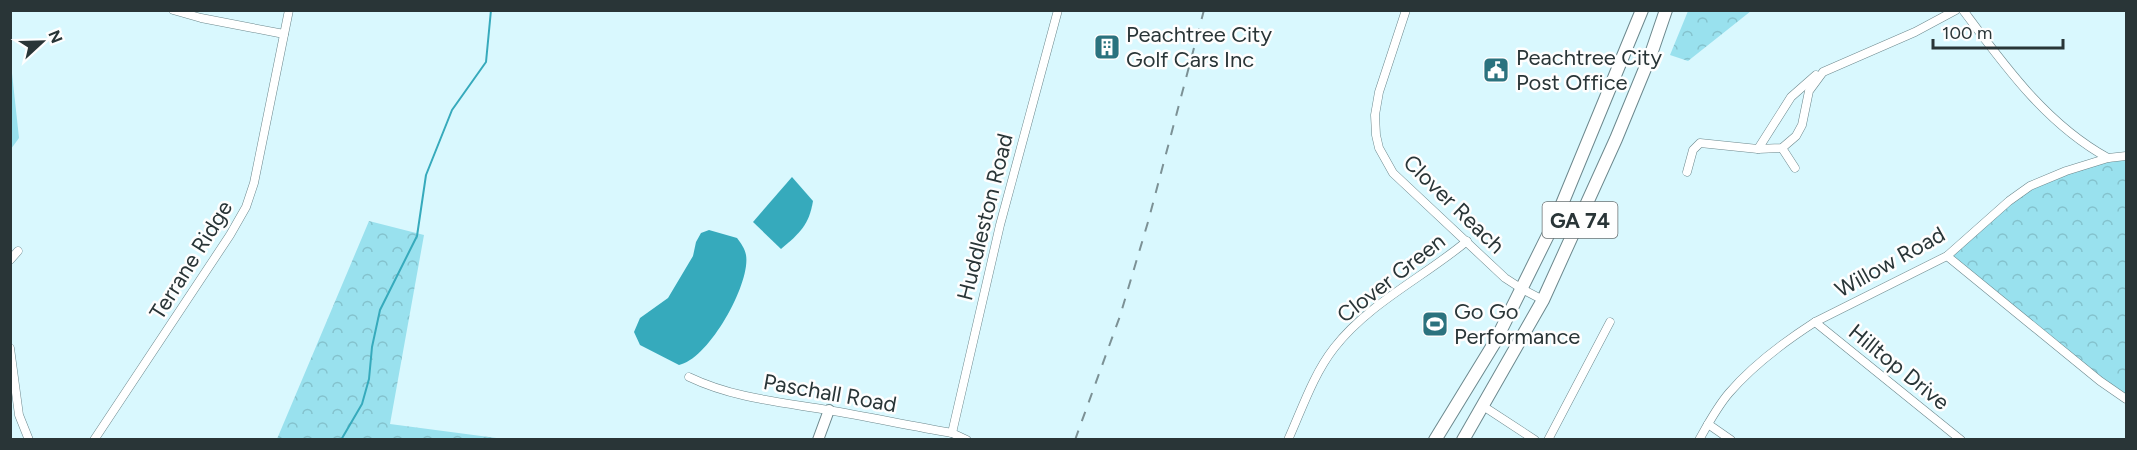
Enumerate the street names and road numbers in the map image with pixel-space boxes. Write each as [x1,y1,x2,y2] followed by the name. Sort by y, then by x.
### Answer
[951,131,1019,303] street label: Huddleston Road
[1398,149,1510,259] street label: Clover Reach
[144,195,238,325] street label: Terrane Ridge
[1542,202,1618,238] road number: GA 74
[1830,221,1950,303] street label: Willow Road
[1332,227,1450,329] street label: Clover Green
[1843,318,1955,416] street label: Hilltop Drive
[761,368,899,418] street label: Paschall Road

